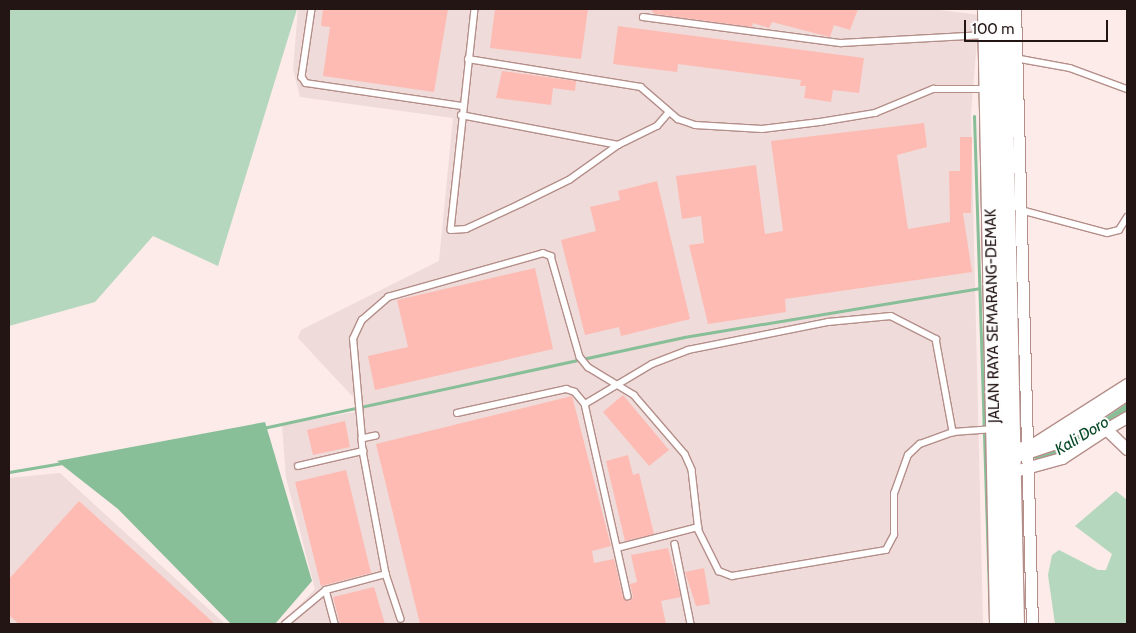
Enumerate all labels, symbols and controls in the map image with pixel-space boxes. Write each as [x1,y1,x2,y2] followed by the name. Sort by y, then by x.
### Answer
[966,10,1110,42] scale bar
[972,20,1014,38] text: 100 m
[982,209,1004,423] street label: JALAN RAYA SEMARANG-DEMAK
[1052,412,1112,460] water label: Kali Doro

